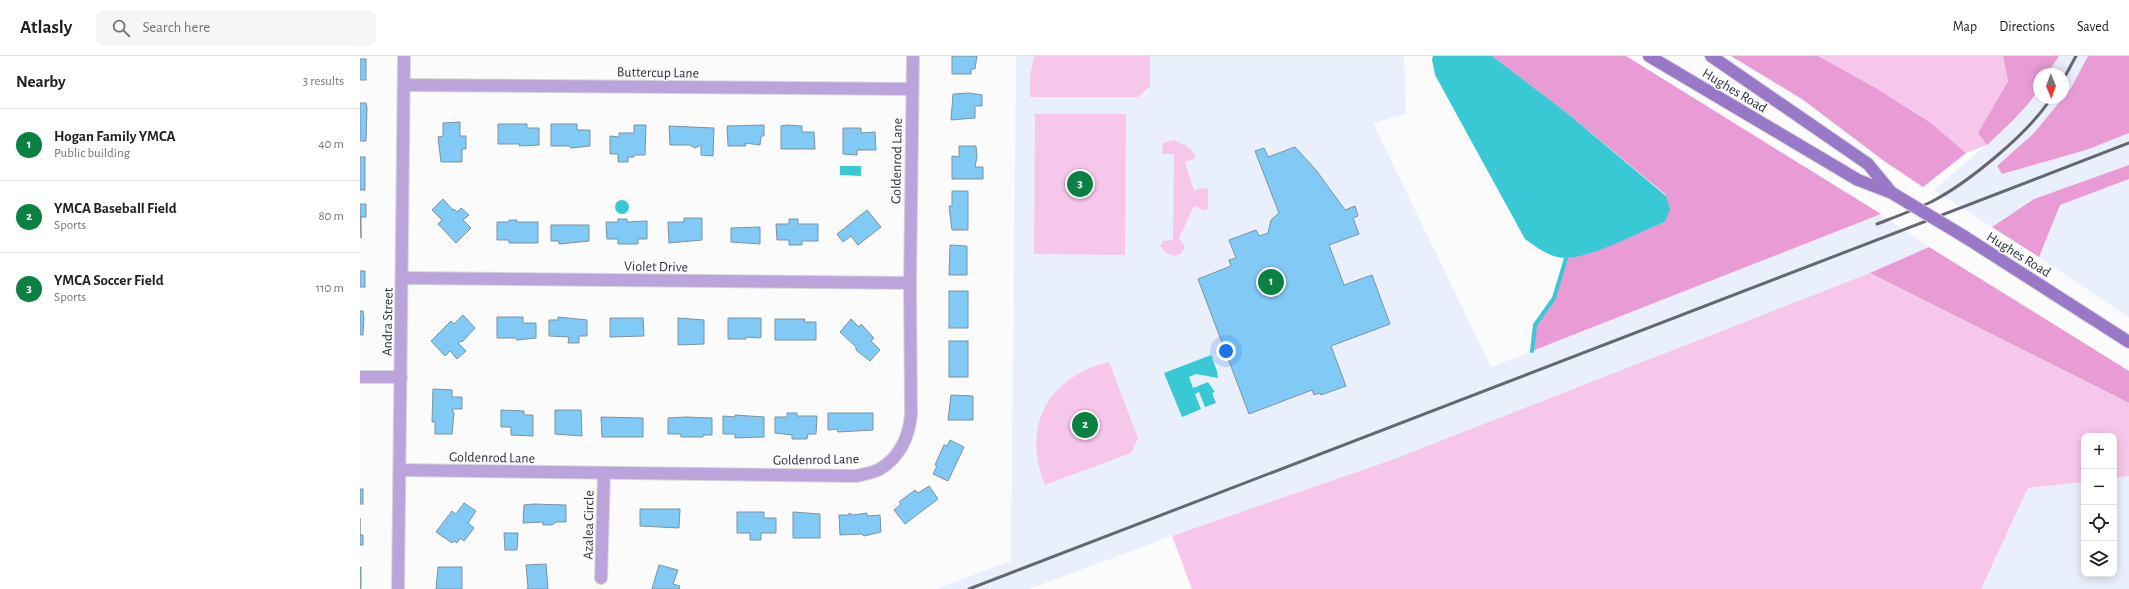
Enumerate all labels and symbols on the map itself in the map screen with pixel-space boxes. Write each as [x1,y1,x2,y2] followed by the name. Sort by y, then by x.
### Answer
[617,65,699,81] street label: Buttercup Lane
[1700,66,1769,116] street label: Hughes Road
[2033,68,2069,104] north arrow
[889,118,905,204] street label: Goldenrod Lane
[1067,169,1093,199] pin: 3
[1984,230,2053,280] street label: Hughes Road
[624,259,688,275] street label: Violet Drive
[1258,267,1284,297] pin: 1
[380,287,396,356] street label: Andra Street
[1216,341,1236,361] your location
[1072,410,1098,440] pin: 2
[449,450,535,466] street label: Goldenrod Lane
[773,452,859,468] street label: Goldenrod Lane
[581,490,597,560] street label: Azalea Circle

